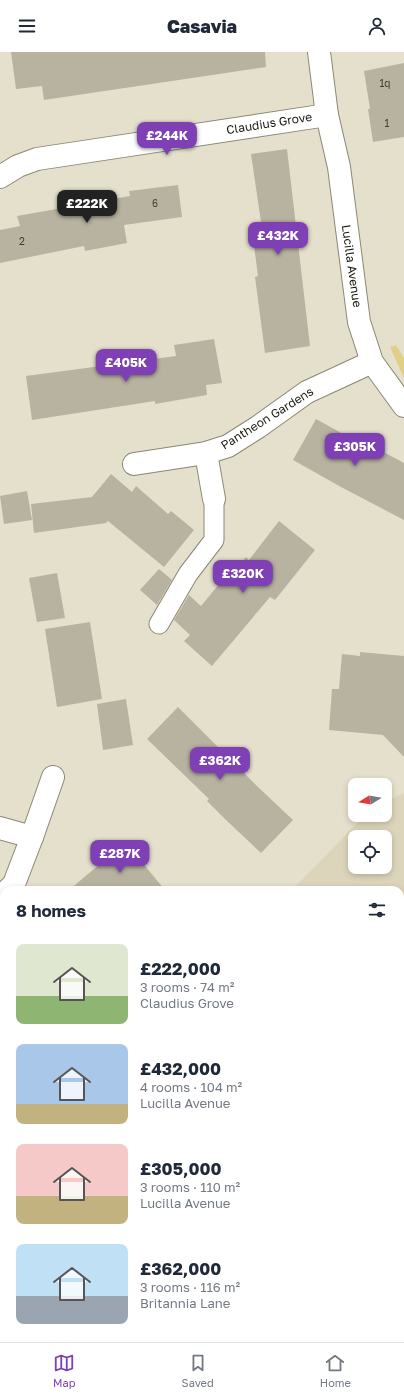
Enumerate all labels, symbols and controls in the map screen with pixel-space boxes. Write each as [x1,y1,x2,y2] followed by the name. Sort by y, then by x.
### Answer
[16,15,38,37] icon: menu
[167,15,237,37] text: Casavia
[366,15,388,37] icon: person
[380,77,391,89] house number: 1q
[225,109,313,137] street label: Claudius Grove
[385,117,390,129] house number: 1
[139,122,195,156] pin: £244K
[146,127,188,143] text: £244K
[59,190,115,224] pin: £222K
[66,195,108,211] text: £222K
[152,197,158,209] house number: 6
[250,222,306,256] pin: £432K
[339,224,365,308] street label: Lucilla Avenue
[257,227,299,243] text: £432K
[19,235,25,247] house number: 2
[98,349,154,383] pin: £405K
[105,354,147,370] text: £405K
[218,383,316,453] street label: Pantheon Gardens
[327,433,383,467] pin: £305K
[334,438,376,454] text: £305K
[215,560,271,594] pin: £320K
[222,565,264,581] text: £320K
[192,747,248,781] pin: £362K
[199,752,241,768] text: £362K
[348,778,392,822] north arrow
[348,778,392,874] map controls
[348,830,392,874] button: locate
[92,840,148,874] pin: £287K
[99,845,141,861] text: £287K
[366,899,388,921] icon: filters
[16,900,86,921] text: 8 homes
[140,958,221,979] text: £222,000
[48,960,96,1008] icon: home
[140,979,234,995] text: 3 rooms · 74 m²
[140,995,234,1011] text: Claudius Grove
[140,1058,221,1079] text: £432,000
[48,1060,96,1108] icon: home
[140,1079,242,1095] text: 4 rooms · 104 m²
[140,1095,230,1111] text: Lucilla Avenue
[140,1158,222,1179] text: £305,000
[48,1160,96,1208] icon: home
[140,1179,240,1195] text: 3 rooms · 110 m²
[140,1195,230,1211] text: Lucilla Avenue
[140,1258,221,1279] text: £362,000
[48,1260,96,1308] icon: home
[140,1279,240,1295] text: 3 rooms · 116 m²
[140,1295,230,1311] text: Britannia Lane
[53,1352,76,1389] tab: Map
[182,1352,214,1389] tab: Saved
[320,1352,351,1389] tab: Home

